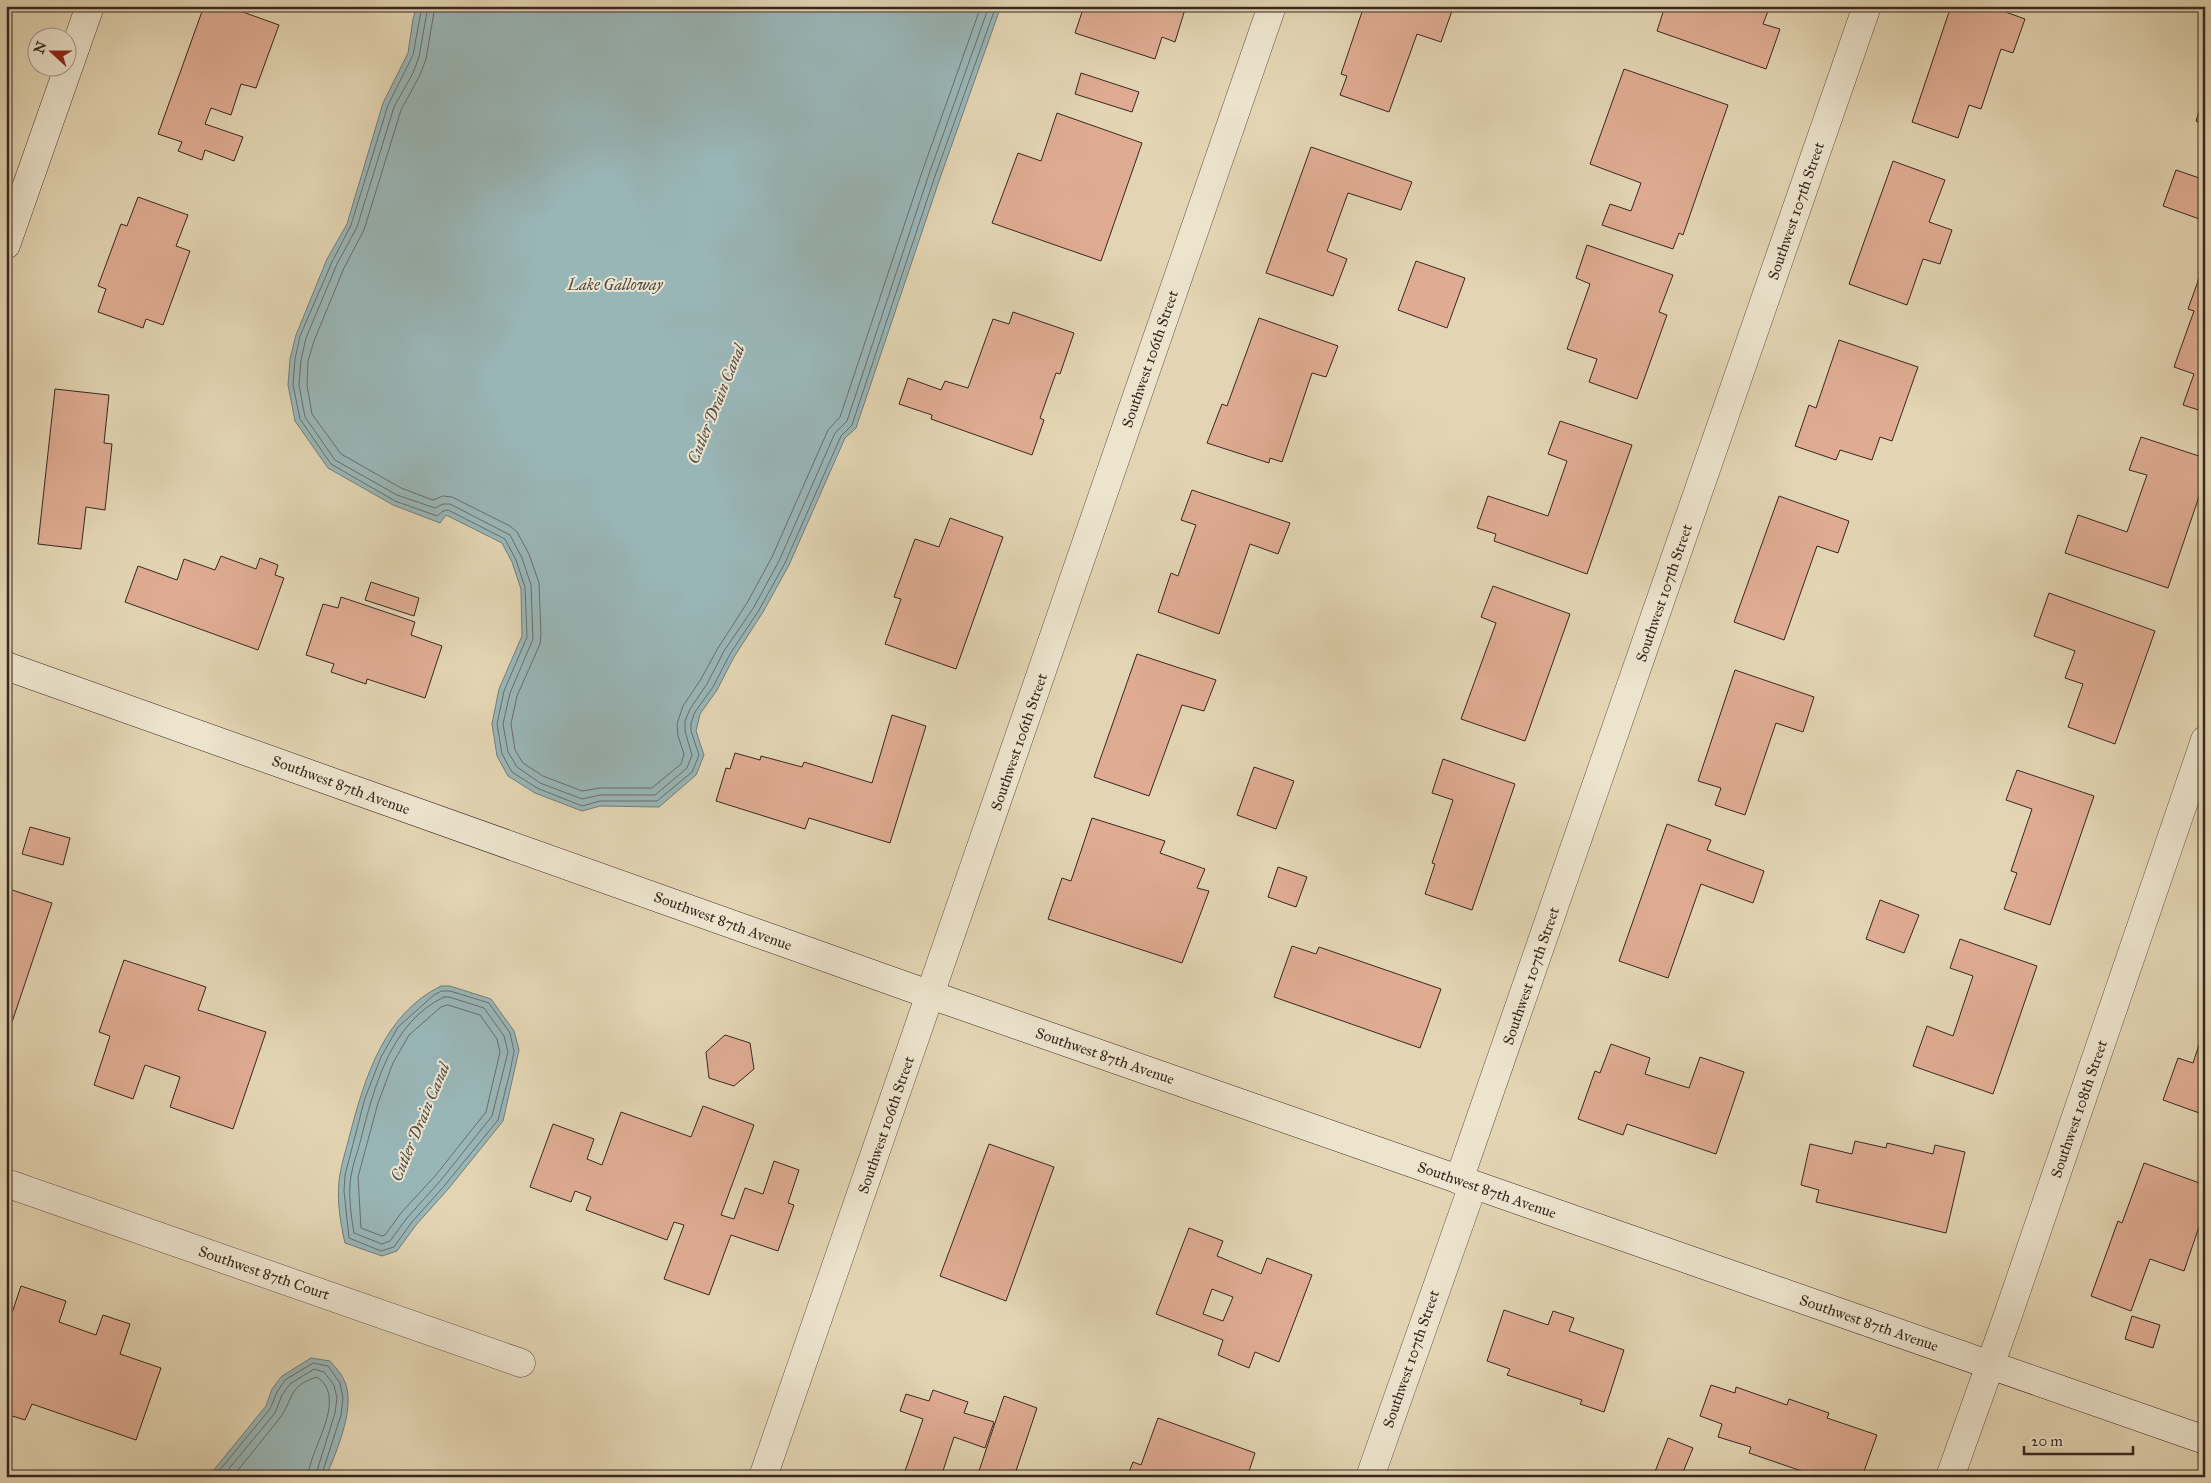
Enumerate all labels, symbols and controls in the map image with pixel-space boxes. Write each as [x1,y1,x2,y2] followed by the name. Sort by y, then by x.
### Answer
[28,28,78,78] north arrow
[30,39,50,56] text: N
[1764,139,1828,282] street label: Southwest 107th Street
[566,275,664,294] water label: Lake Galloway
[1118,287,1182,430] street label: Southwest 106th Street
[683,340,749,466] water label: Cutler Drain Canal
[1632,521,1696,664] street label: Southwest 107th Street
[987,670,1051,813] street label: Southwest 106th Street
[269,752,413,818] street label: Southwest 87th Avenue
[651,888,795,954] street label: Southwest 87th Avenue
[1499,904,1563,1047] street label: Southwest 107th Street
[1033,1024,1177,1088] street label: Southwest 87th Avenue
[2047,1037,2111,1180] street label: Southwest 108th Street
[854,1053,918,1196] street label: Southwest 106th Street
[386,1058,454,1184] water label: Cutler Drain Canal
[1415,1158,1559,1222] street label: Southwest 87th Avenue
[196,1242,333,1304] street label: Southwest 87th Court
[1379,1287,1443,1430] street label: Southwest 107th Street
[1797,1291,1941,1355] street label: Southwest 87th Avenue
[2024,1423,2132,1455] scale bar
[2031,1432,2063,1450] text: 20 m

